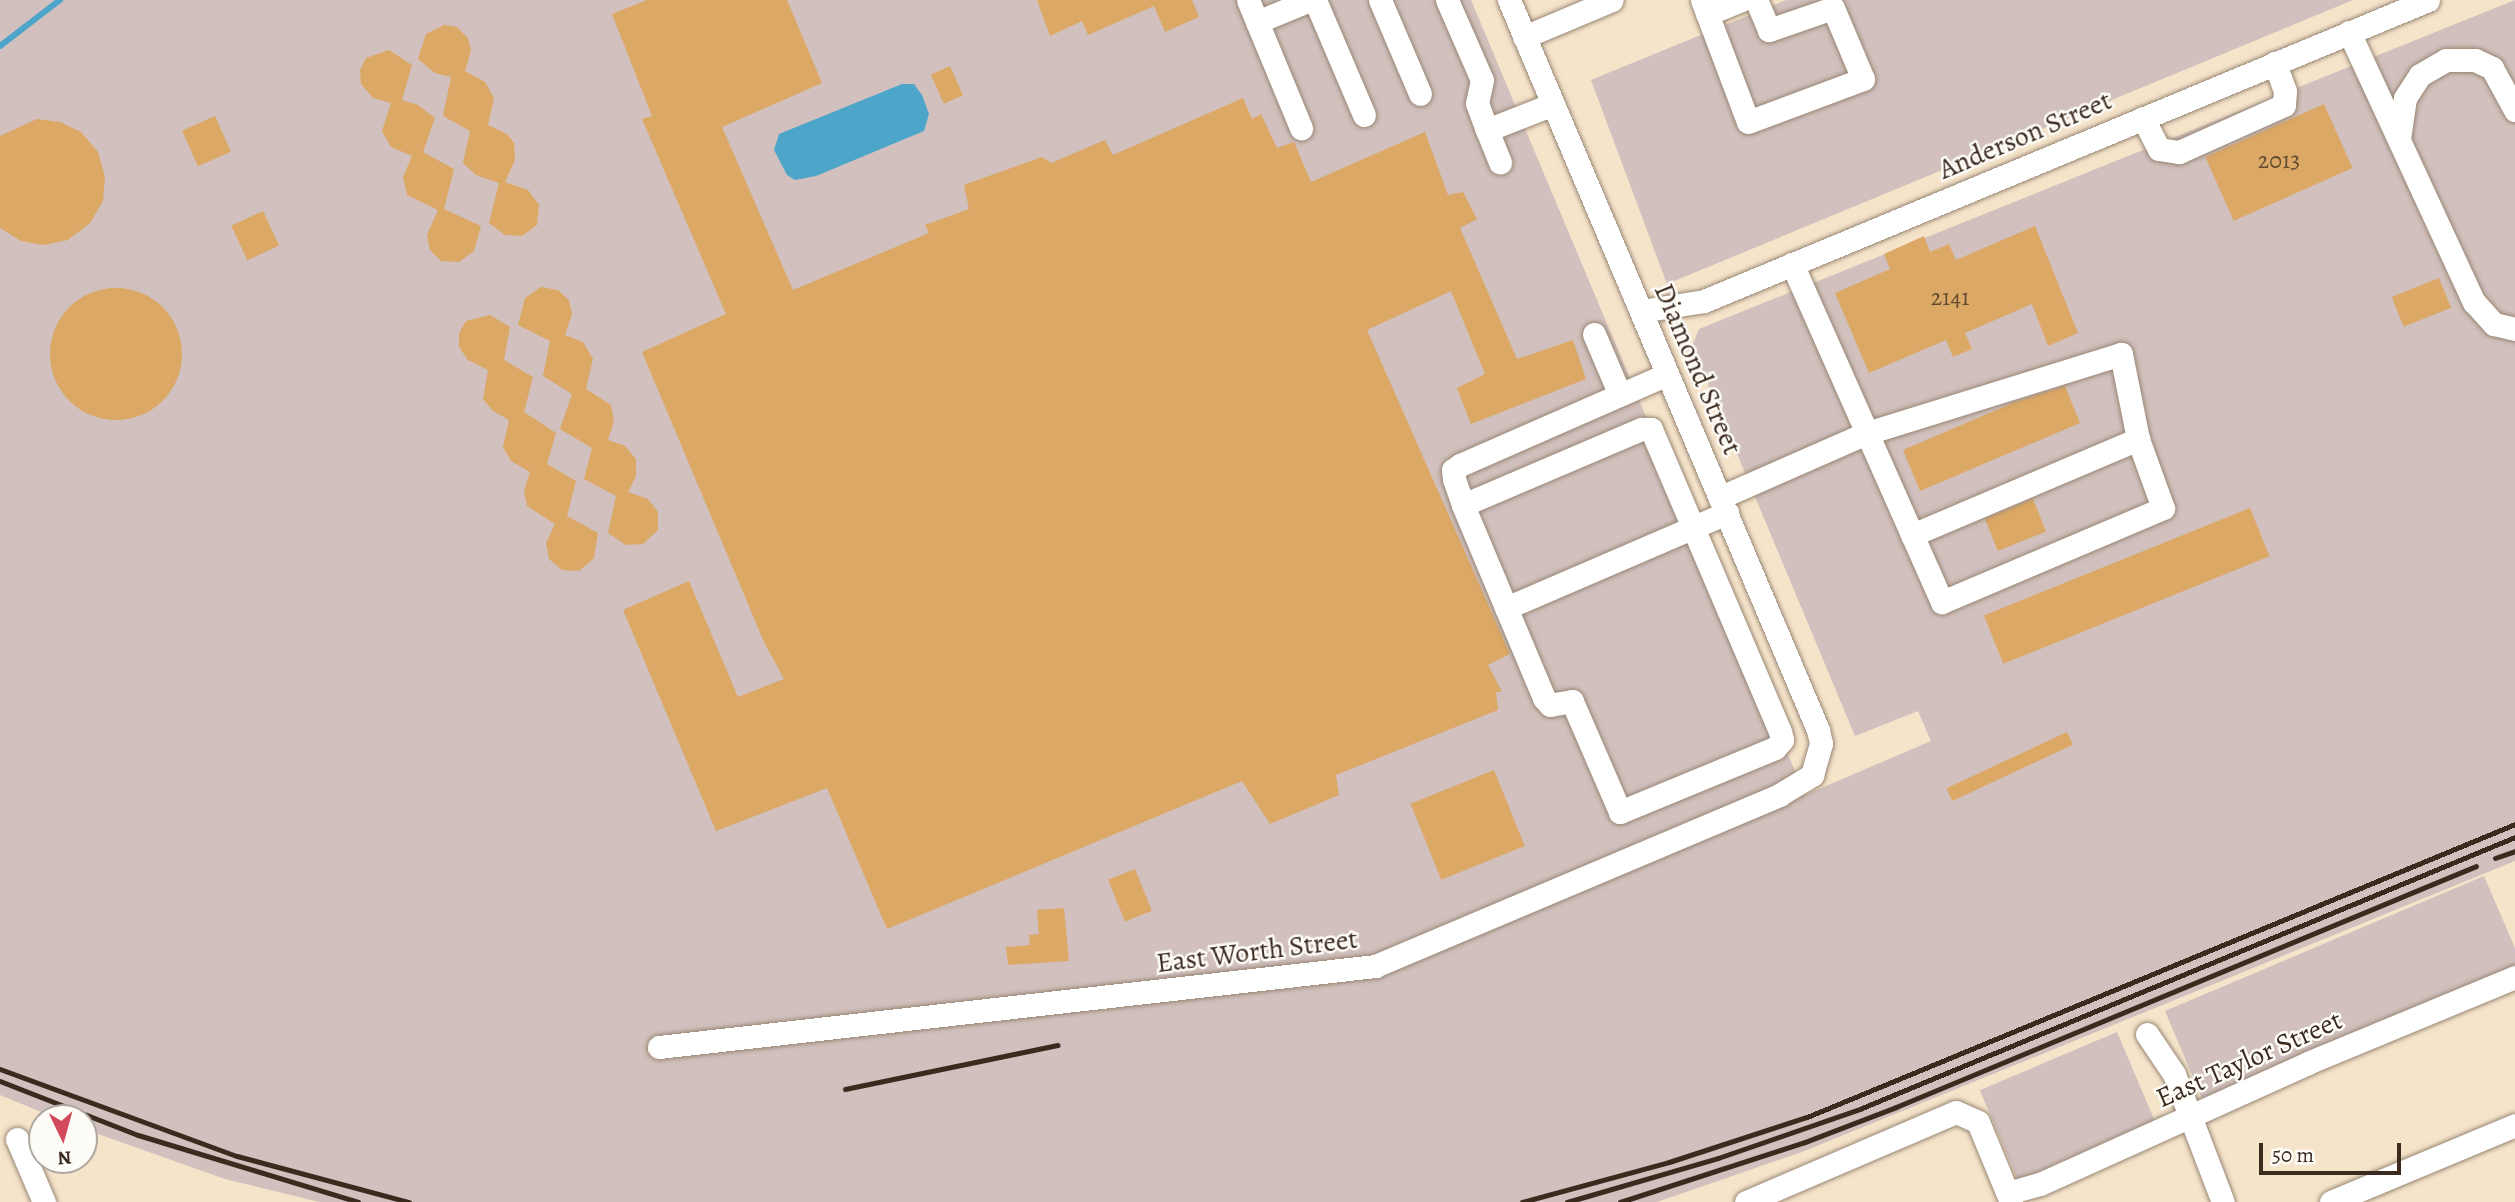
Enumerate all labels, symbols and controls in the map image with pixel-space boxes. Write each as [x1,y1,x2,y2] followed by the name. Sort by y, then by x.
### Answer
[1934,84,2116,186] street label: Anderson Street
[2258,147,2300,175] house number: 2013
[1647,278,1749,460] street label: Diamond Street
[1931,284,1969,312] house number: 2141
[1155,922,1359,980] street label: East Worth Street
[2151,1003,2347,1115] street label: East Taylor Street
[28,1104,98,1174] north arrow
[2263,1128,2405,1172] scale bar
[2272,1141,2314,1169] text: 50 m
[57,1144,73,1171] text: N

